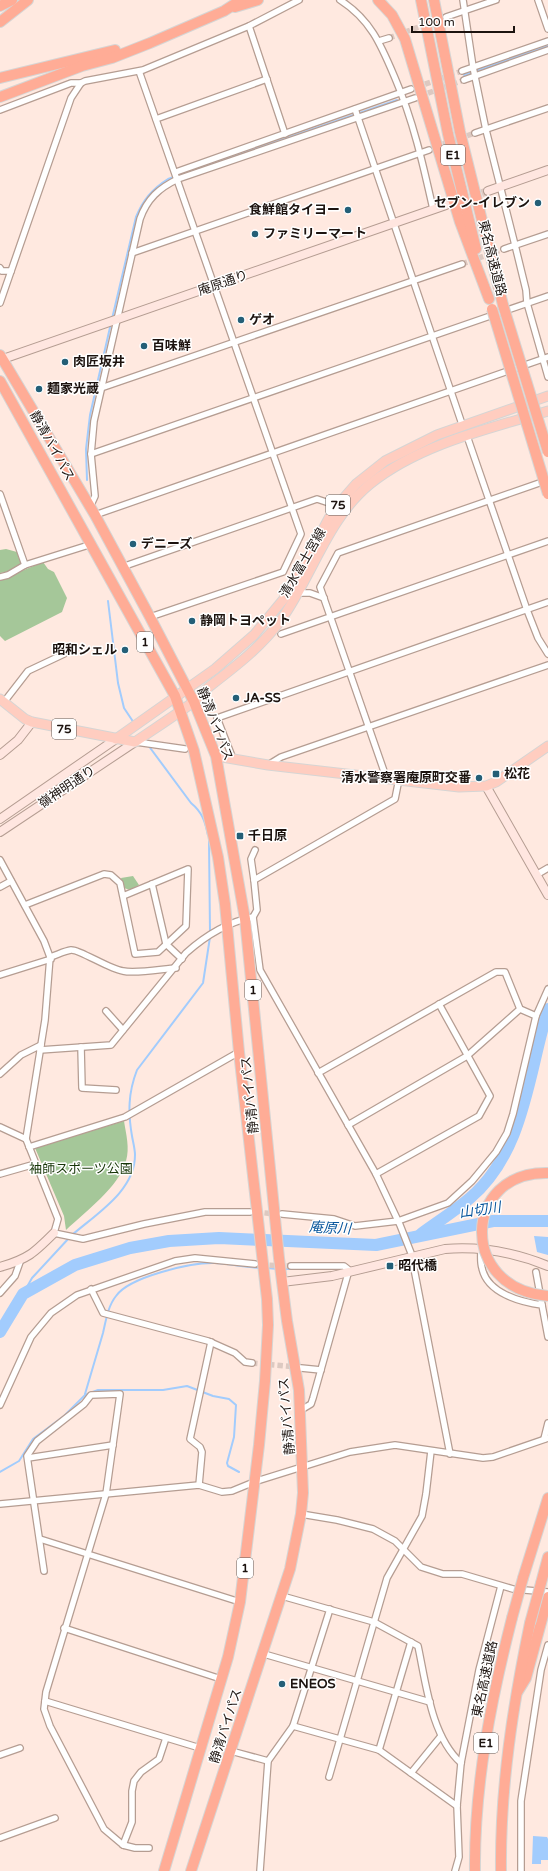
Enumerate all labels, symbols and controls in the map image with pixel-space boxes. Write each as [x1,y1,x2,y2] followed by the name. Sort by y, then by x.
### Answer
[412,8,514,34] scale bar
[418,15,455,29] text: 100 m
[441,145,465,165] road number: E1
[434,195,530,211] place label: セブン-イレブン
[533,198,543,208] marker: セブン-イレブン
[249,202,340,218] place label: 食鮮館タイヨー
[343,205,353,215] marker: 食鮮館タイヨー
[475,218,509,298] street label: 東名高速道路
[263,226,367,242] place label: ファミリーマート
[250,229,260,239] marker: ファミリーマート
[196,267,250,299] street label: 庵原通り
[249,312,275,328] place label: ゲオ
[236,315,246,325] marker: ゲオ
[152,338,191,354] place label: 百味鮮
[139,341,149,351] marker: 百味鮮
[73,354,125,370] place label: 肉匠坂井
[60,357,70,367] marker: 肉匠坂井
[47,381,99,397] place label: 麺家光蔵
[34,384,44,394] marker: 麺家光蔵
[26,408,78,484] street label: 静清バイパス
[326,495,350,515] road number: 75
[277,525,329,601] street label: 清水富士宮線
[141,536,192,552] place label: デニーズ
[128,539,138,549] marker: デニーズ
[200,613,291,629] place label: 静岡トヨペット
[187,616,197,626] marker: 静岡トヨペット
[137,632,153,652] road number: 1
[52,642,117,658] place label: 昭和シェル
[120,645,130,655] marker: 昭和シェル
[194,685,236,763] street label: 静清バイパス
[243,690,281,706] place label: JA-SS
[231,693,241,703] marker: JA-SS
[52,719,76,739] road number: 75
[36,762,98,812] street label: 嶺神明通り
[504,766,530,782] place label: 松花
[491,769,501,779] marker: 松花
[341,770,471,786] place label: 清水警察署庵原町交番
[474,773,484,783] marker: 清水警察署庵原町交番
[248,828,287,844] place label: 千日原
[235,831,245,841] marker: 千日原
[245,980,261,1000] road number: 1
[238,1056,262,1134] street label: 静清バイパス
[29,1161,133,1177] park label: 袖師スポーツ公園
[458,1198,504,1221] water label: 山切川
[309,1218,353,1238] water label: 庵原川
[398,1258,437,1274] place label: 昭代橋
[385,1261,395,1271] marker: 昭代橋
[276,1377,298,1455] street label: 静清バイパス
[237,1558,253,1578] road number: 1
[469,1639,501,1719] street label: 東名高速道路
[290,1676,336,1692] place label: ENEOS
[277,1679,287,1689] marker: ENEOS
[206,1687,246,1765] street label: 静清バイパス
[474,1733,498,1753] road number: E1

